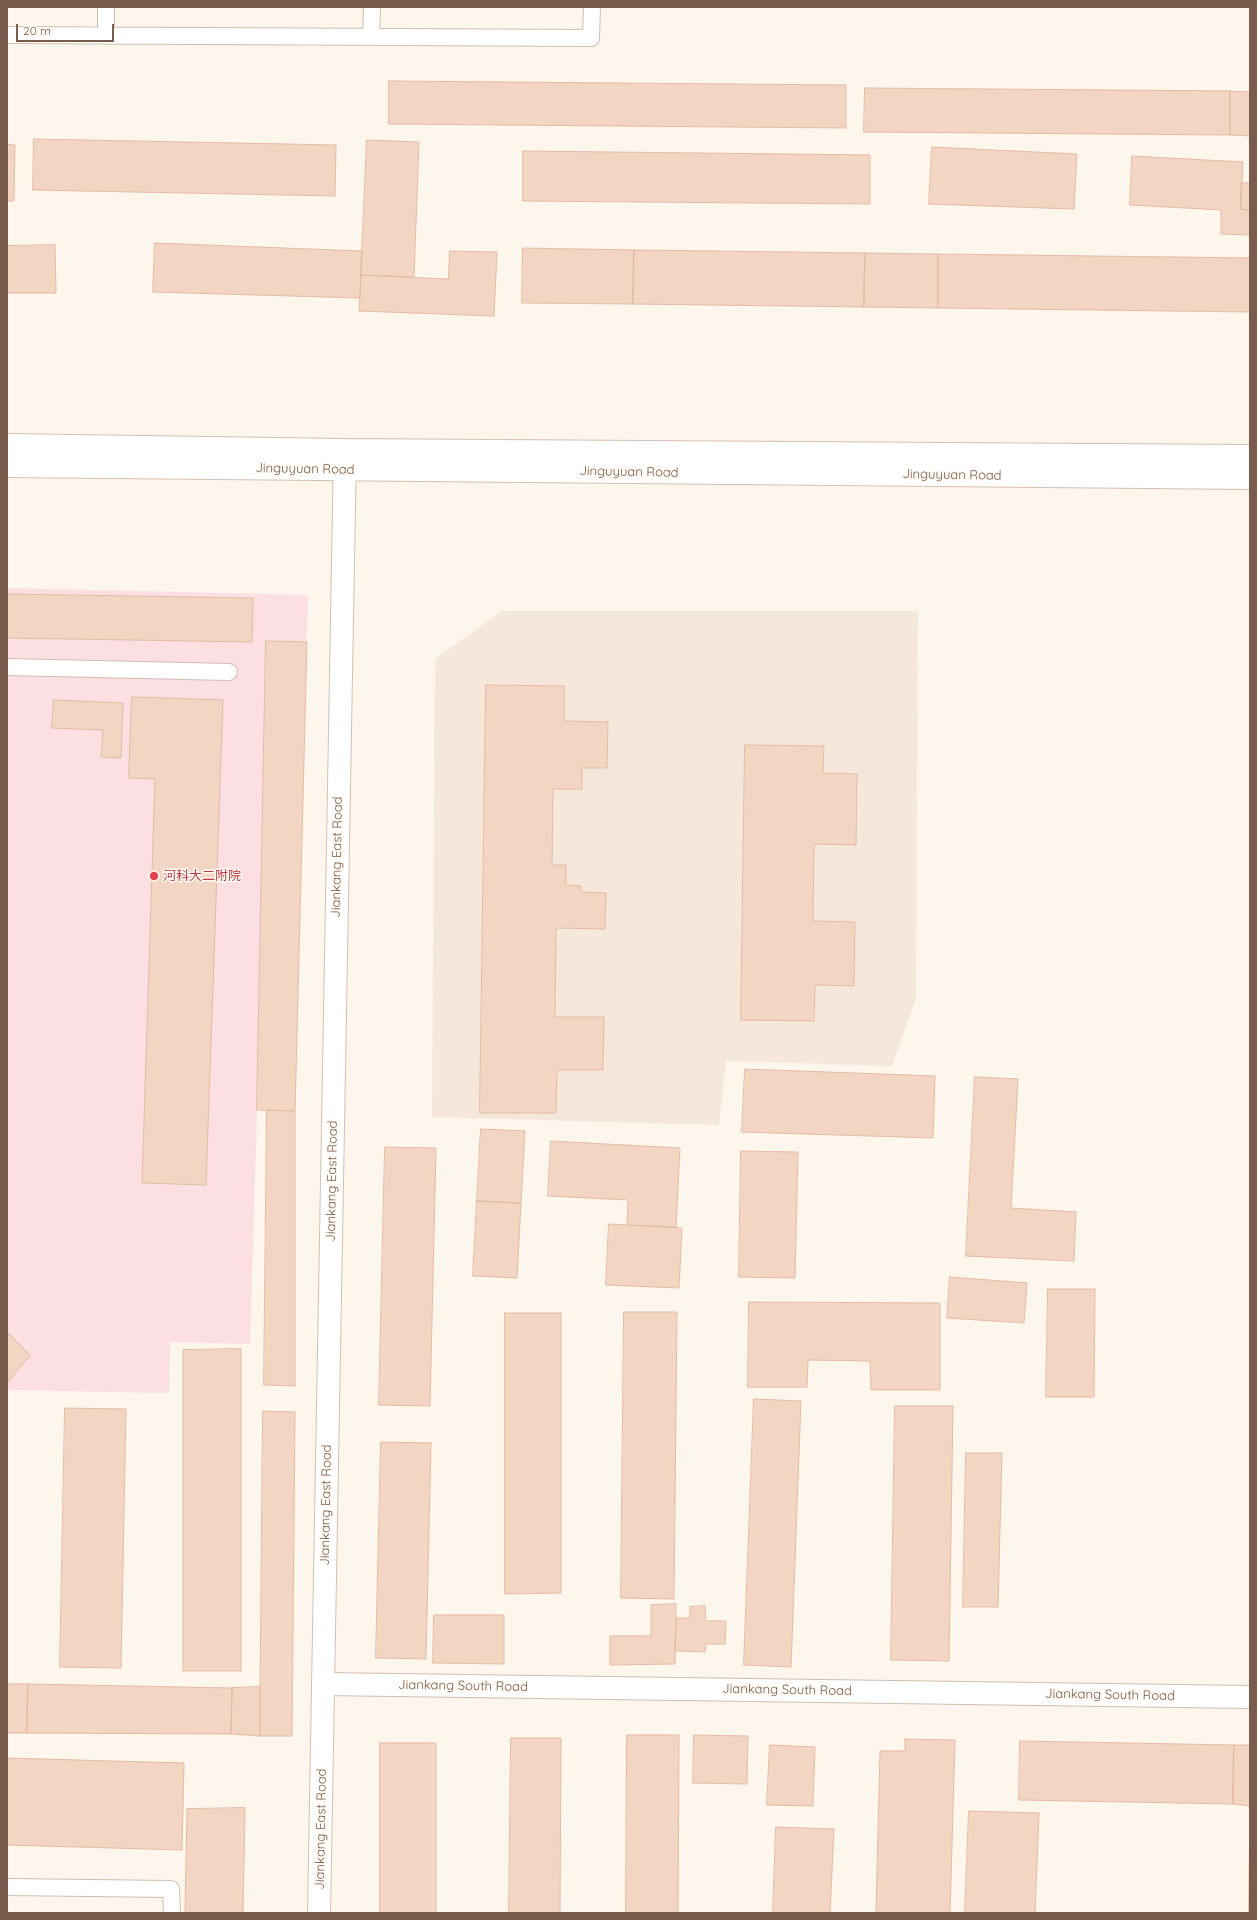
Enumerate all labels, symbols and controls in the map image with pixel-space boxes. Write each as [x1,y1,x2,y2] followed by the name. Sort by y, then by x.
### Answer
[18,16,116,42] scale bar
[23,23,51,38] text: 20 m
[255,460,355,478] street label: Jinguyuan Road
[579,463,679,481] street label: Jinguyuan Road
[902,466,1002,484] street label: Jinguyuan Road
[328,796,346,918] street label: Jiankang East Road
[163,868,241,884] place label: 河科大二附院
[148,870,160,882] marker: 河科大二附院
[323,1120,341,1242] street label: Jiankang East Road
[317,1444,335,1566] street label: Jiankang East Road
[398,1677,528,1695] street label: Jiankang South Road
[722,1681,852,1699] street label: Jiankang South Road
[1045,1686,1175,1704] street label: Jiankang South Road
[312,1768,330,1890] street label: Jiankang East Road

